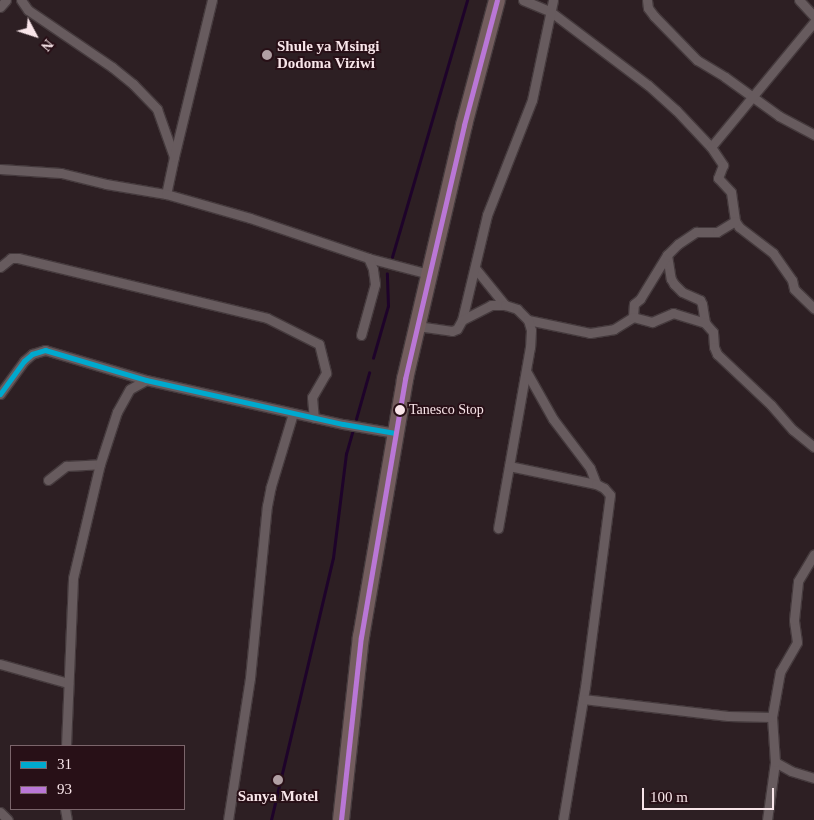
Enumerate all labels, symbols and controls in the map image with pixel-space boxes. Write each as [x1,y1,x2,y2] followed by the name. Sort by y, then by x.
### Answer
[10,10,60,60] north arrow
[38,36,56,54] text: N
[277,37,380,72] place label: Shule ya Msingi Dodoma Viziwi
[261,49,273,61] marker: Shule ya Msingi Dodoma Viziwi
[409,402,484,418] place label: Tanesco Stop
[395,405,405,415] marker: Tanesco Stop
[10,745,185,810] legend
[57,756,72,772] text: 31
[272,774,284,786] marker: Sanya Motel
[644,778,776,810] scale bar
[57,781,72,797] text: 93
[238,788,318,806] place label: Sanya Motel
[650,789,688,805] text: 100 m

